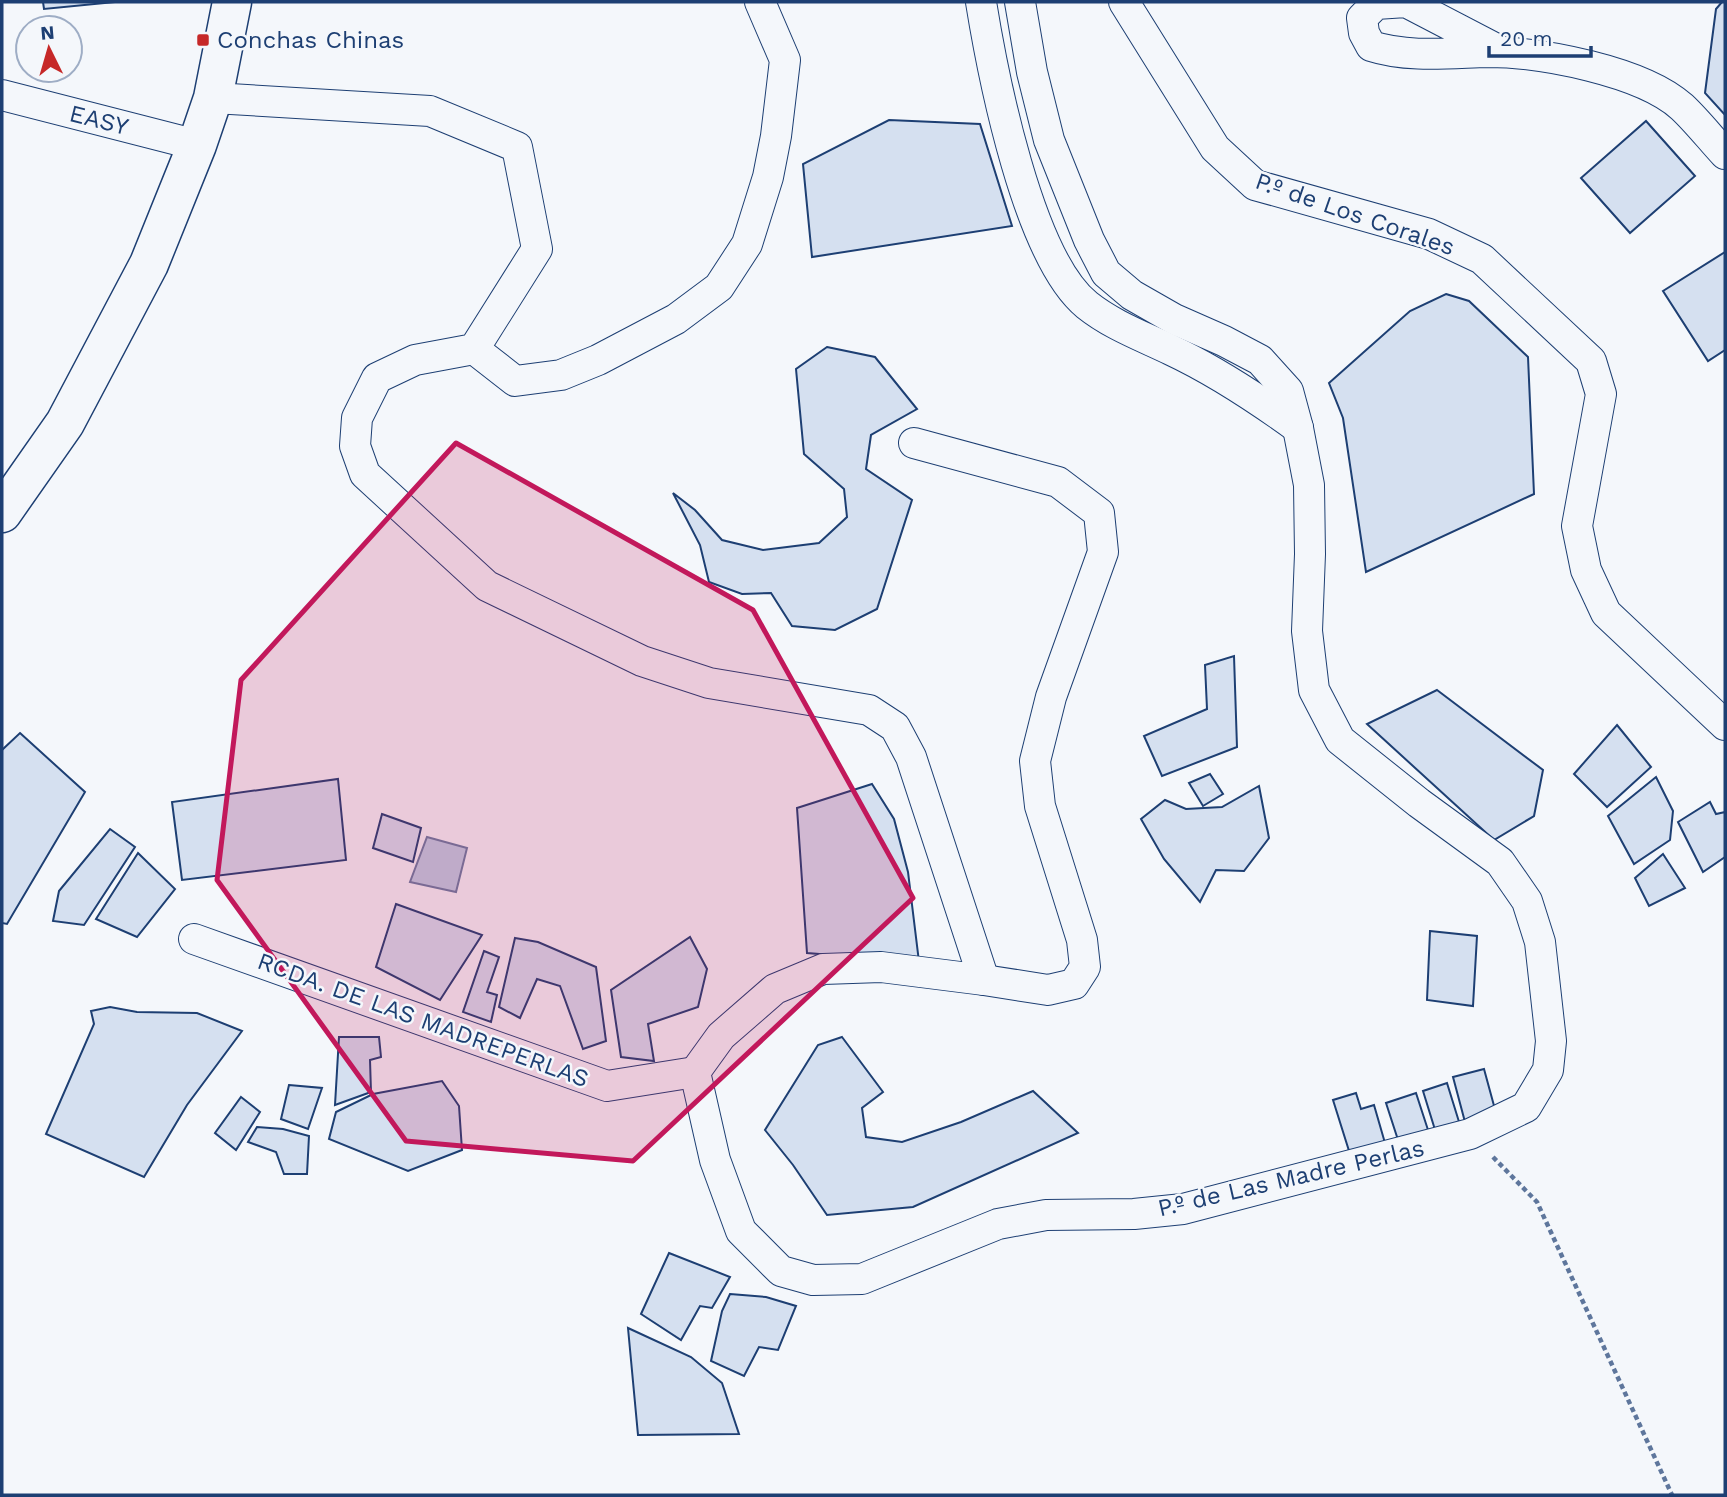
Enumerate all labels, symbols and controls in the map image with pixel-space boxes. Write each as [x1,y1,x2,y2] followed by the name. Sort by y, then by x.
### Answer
[14,14,84,84] north arrow
[1489,14,1590,58] scale bar
[40,20,56,45] text: N
[217,26,404,54] place label: Conchas Chinas
[1500,26,1552,51] text: 20 m
[195,32,211,48] marker: Conchas Chinas
[67,99,132,141] street label: EASY
[1252,167,1458,261] street label: P.º de Los Corales
[254,947,592,1093] street label: RCDA. DE LAS MADREPERLAS
[1155,1134,1427,1222] street label: P.º de Las Madre Perlas

